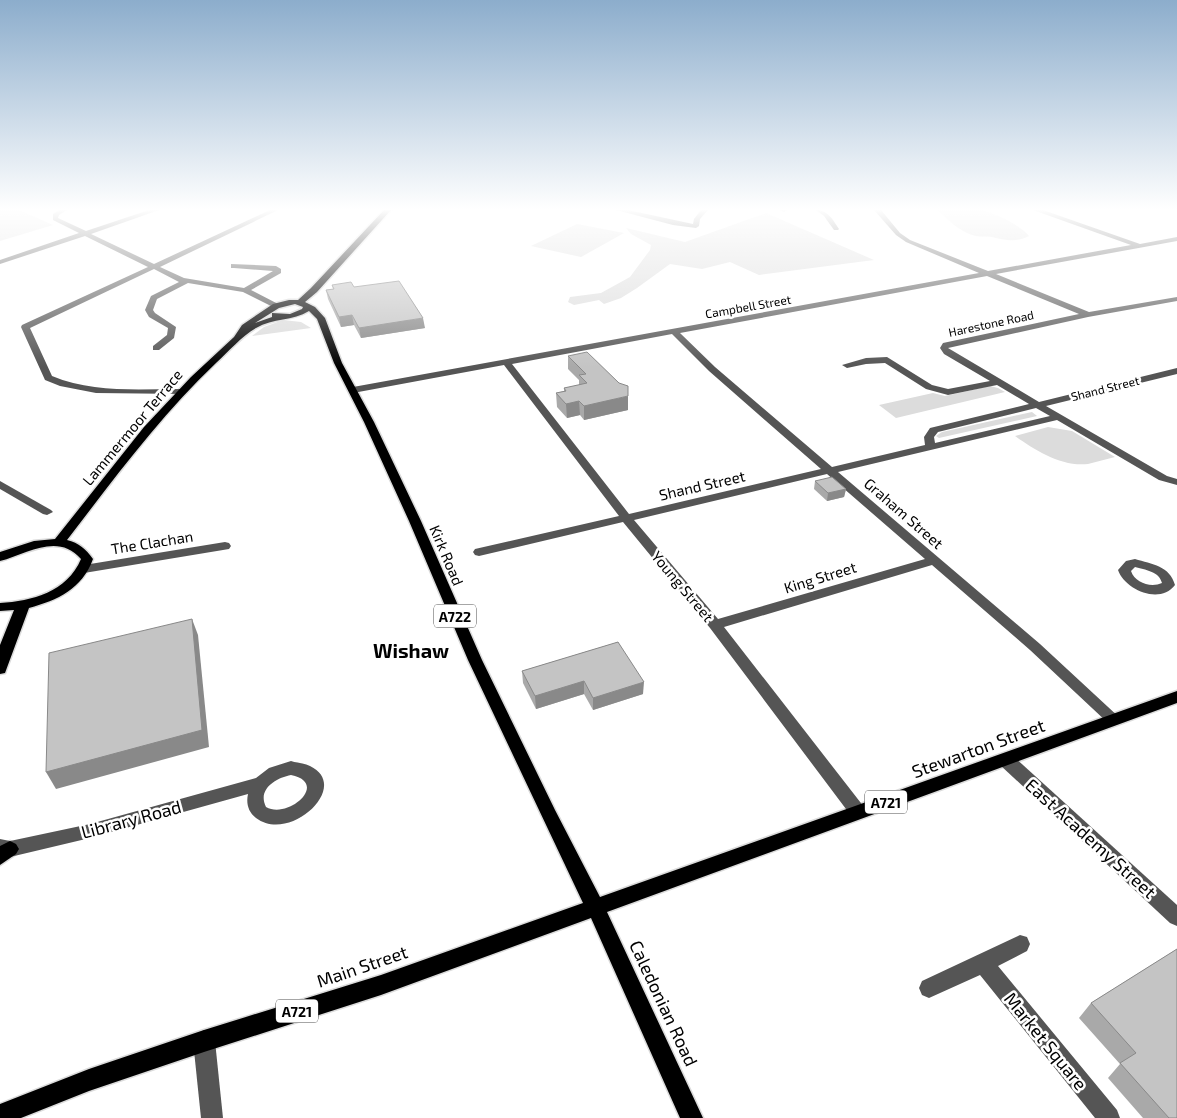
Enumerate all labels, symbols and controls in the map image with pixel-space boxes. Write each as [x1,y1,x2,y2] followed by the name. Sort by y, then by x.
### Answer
[704,291,792,320] street label: Campbell Street
[947,307,1035,339] street label: Harestone Road
[78,365,186,489] street label: Lammermoor Terrace
[1069,373,1141,403] street label: Shand Street
[657,466,747,504] street label: Shand Street
[861,474,947,552] street label: Graham Street
[426,522,468,588] street label: Kirk Road
[110,527,194,557] street label: The Clachan
[648,547,718,625] street label: Young Street
[782,557,859,597] street label: King Street
[434,604,476,628] road number: A722
[373,638,449,662] district label: Wishaw
[908,714,1048,782] street label: Stewarton Street
[1021,774,1161,903] street label: East Academy Street
[865,790,907,814] road number: A721
[78,795,184,843] street label: Library Road
[625,937,703,1069] street label: Caledonian Road
[314,940,410,992] street label: Main Street
[1000,988,1092,1094] street label: Market Square
[276,999,318,1022] road number: A721

